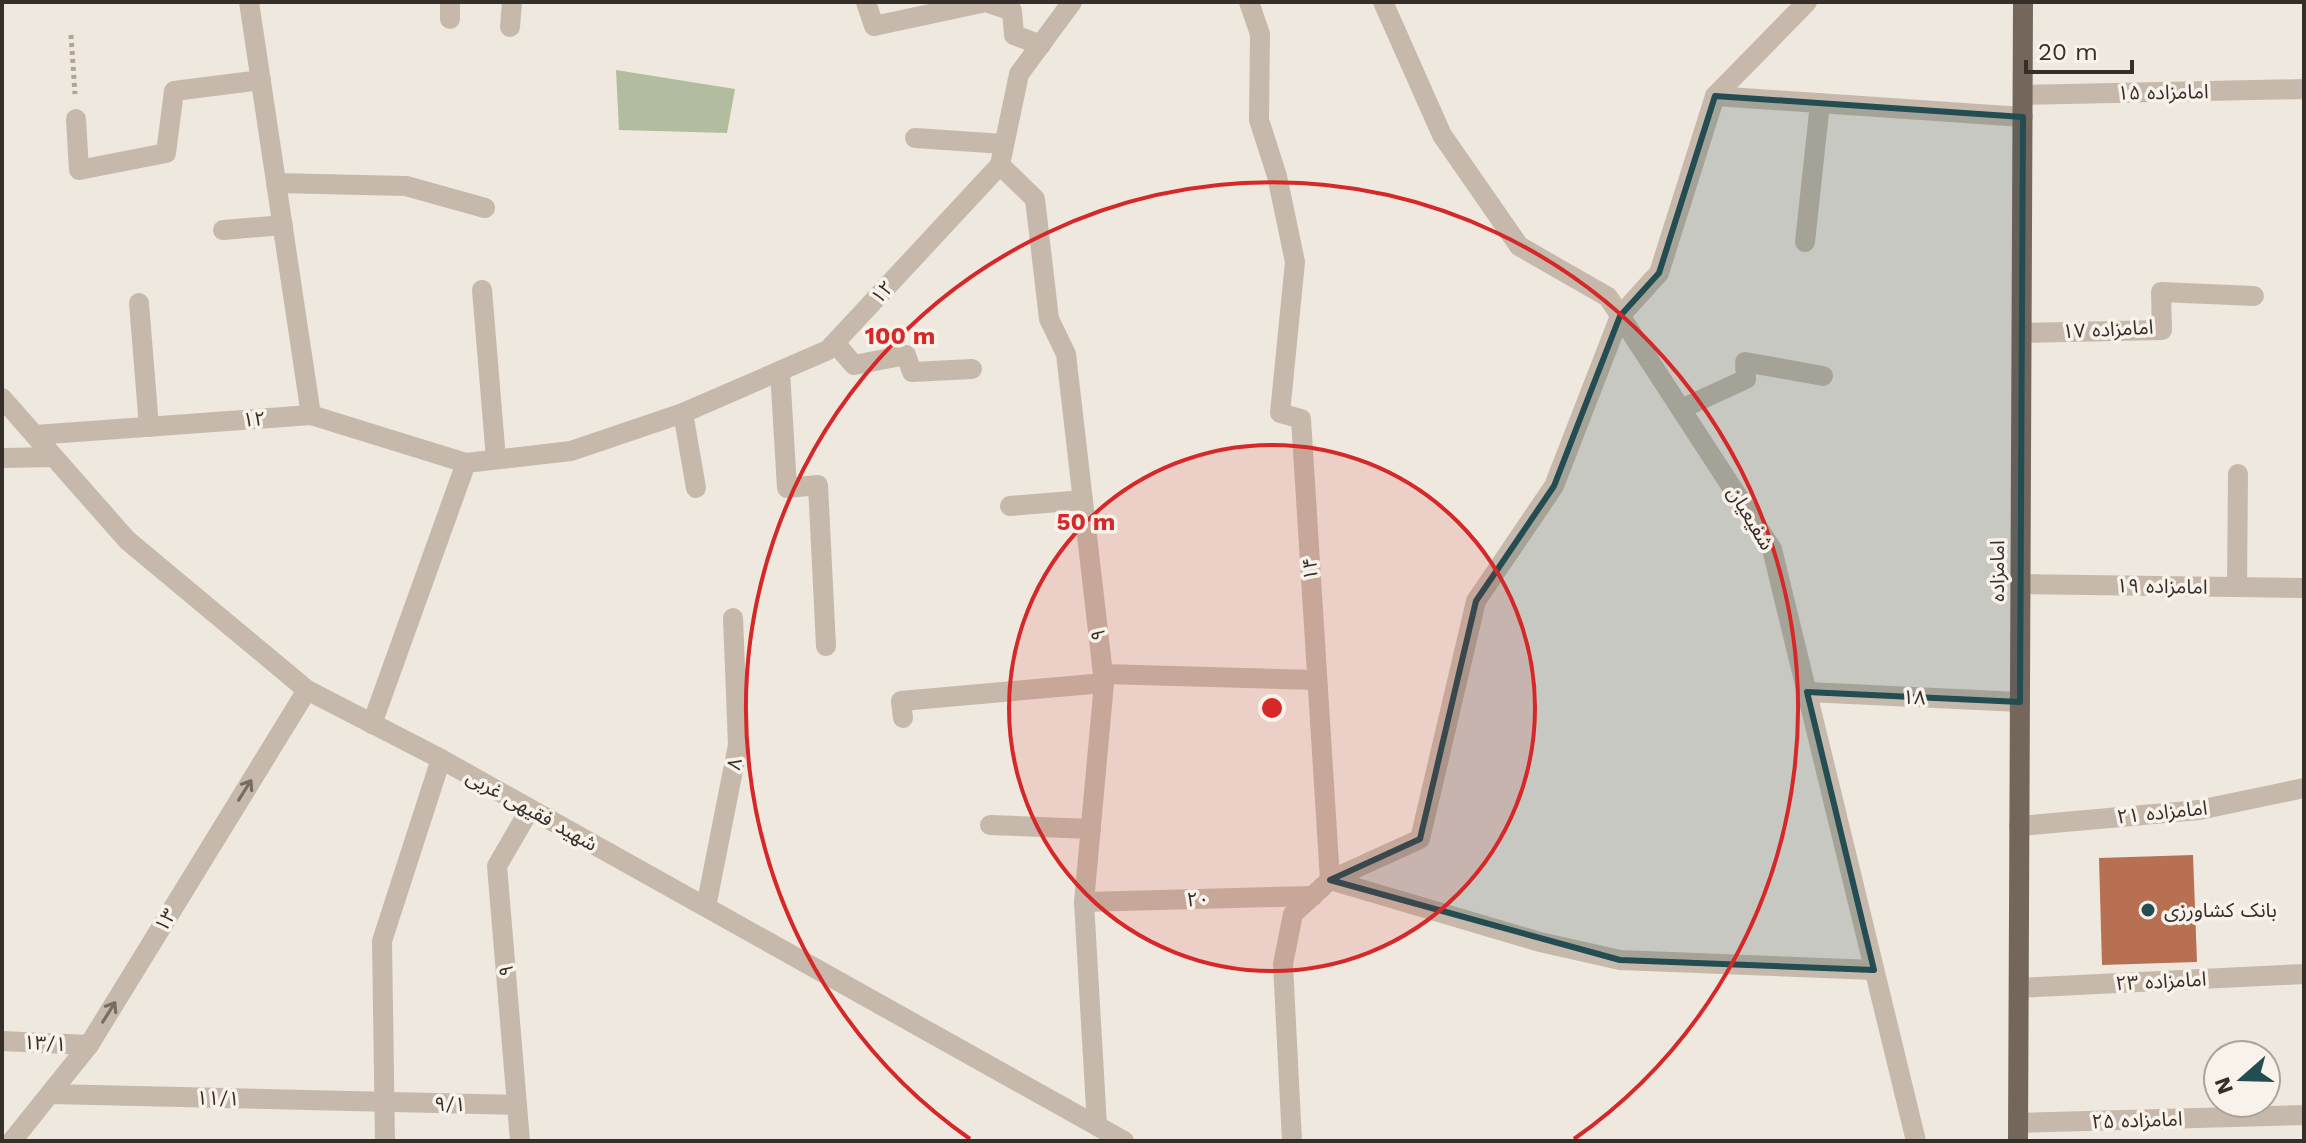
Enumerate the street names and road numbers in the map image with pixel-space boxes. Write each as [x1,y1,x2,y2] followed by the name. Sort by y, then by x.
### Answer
[2117,79,2209,105] street label: امامزاده ۱۵
[865,275,899,309] street label: ۱۲
[2062,315,2154,343] street label: امامزاده ۱۷
[242,406,266,432] street label: ۱۲
[1723,482,1779,554] street label: شفیعیان
[1985,540,2009,602] street label: امامزاده
[1297,557,1323,581] street label: ۱۴
[2116,573,2208,599] street label: امامزاده ۱۹
[1085,628,1111,642] street label: ۹
[1902,684,1927,710] street label: ۱۸
[721,756,747,772] street label: ۸
[462,764,602,856] street label: شهید فقیهی غربی
[2115,795,2209,829] street label: امامزاده ۲۱
[1186,887,1210,911] street label: ۲۰
[149,904,181,936] street label: ۱۳
[494,964,518,978] street label: ۹
[2115,967,2207,995] street label: امامزاده ۲۳
[23,1030,67,1056] street label: ۱۳/۱
[196,1086,240,1110] street label: ۱۱/۱
[434,1092,466,1116] street label: ۹/۱
[2091,1106,2183,1134] street label: امامزاده ۲۵

